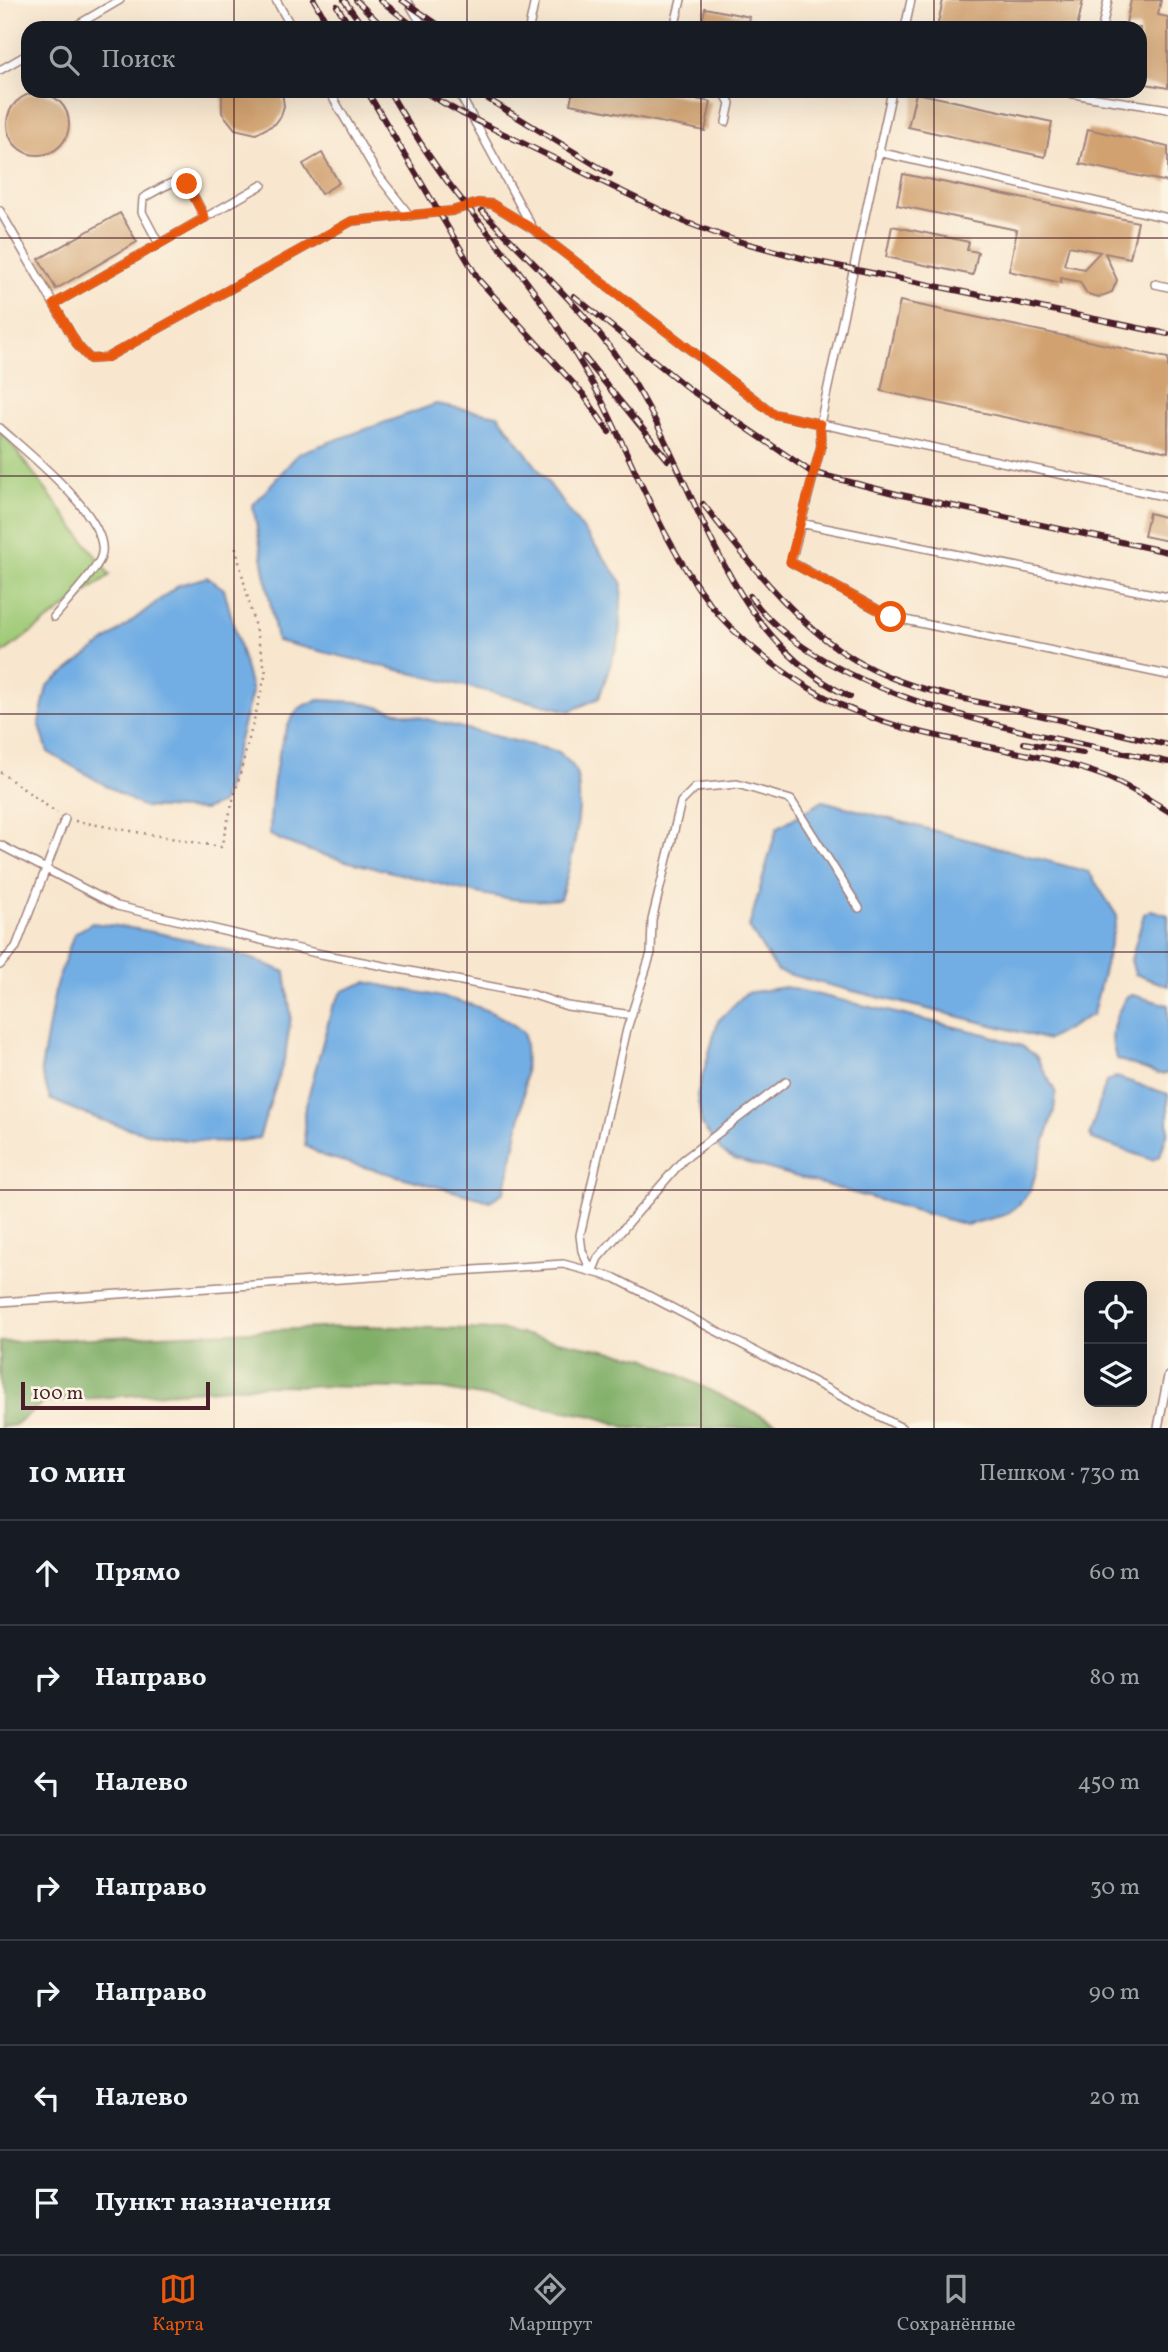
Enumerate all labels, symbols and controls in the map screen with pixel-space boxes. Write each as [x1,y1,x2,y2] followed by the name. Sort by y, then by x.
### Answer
[21,21,1147,98] search box
[45,41,83,79] icon: search
[101,42,175,78] text: Поиск
[171,168,202,199] route end
[875,601,906,632] route start
[1084,1281,1147,1407] map controls
[1084,1281,1147,1344] button: locate
[1084,1344,1147,1407] button: layers
[21,1379,210,1411] scale bar
[32,1381,83,1407] text: 100 m
[28,1453,126,1495] text: 10 мин
[979,1458,1140,1490] text: Пешком · 730 m
[28,1554,66,1592] icon: ahead
[95,1555,180,1591] text: Прямо
[1090,1557,1140,1589] text: 60 m
[28,1659,66,1697] icon: right
[95,1660,207,1696] text: Направо
[1090,1662,1140,1694] text: 80 m
[28,1764,66,1802] icon: left
[95,1765,188,1801] text: Налево
[1078,1767,1140,1799] text: 450 m
[28,1869,66,1907] icon: right
[95,1870,207,1906] text: Направо
[1090,1872,1140,1904] text: 30 m
[28,1974,66,2012] icon: right
[95,1975,207,2011] text: Направо
[1089,1977,1140,2009] text: 90 m
[28,2079,66,2117] icon: left
[95,2080,188,2116] text: Налево
[1089,2082,1140,2114] text: 20 m
[28,2184,66,2222] icon: arrive
[95,2185,331,2221] text: Пункт назначения
[152,2270,204,2338] tab: Карта
[509,2270,592,2338] tab: Маршрут
[897,2270,1016,2338] tab: Сохранённые

